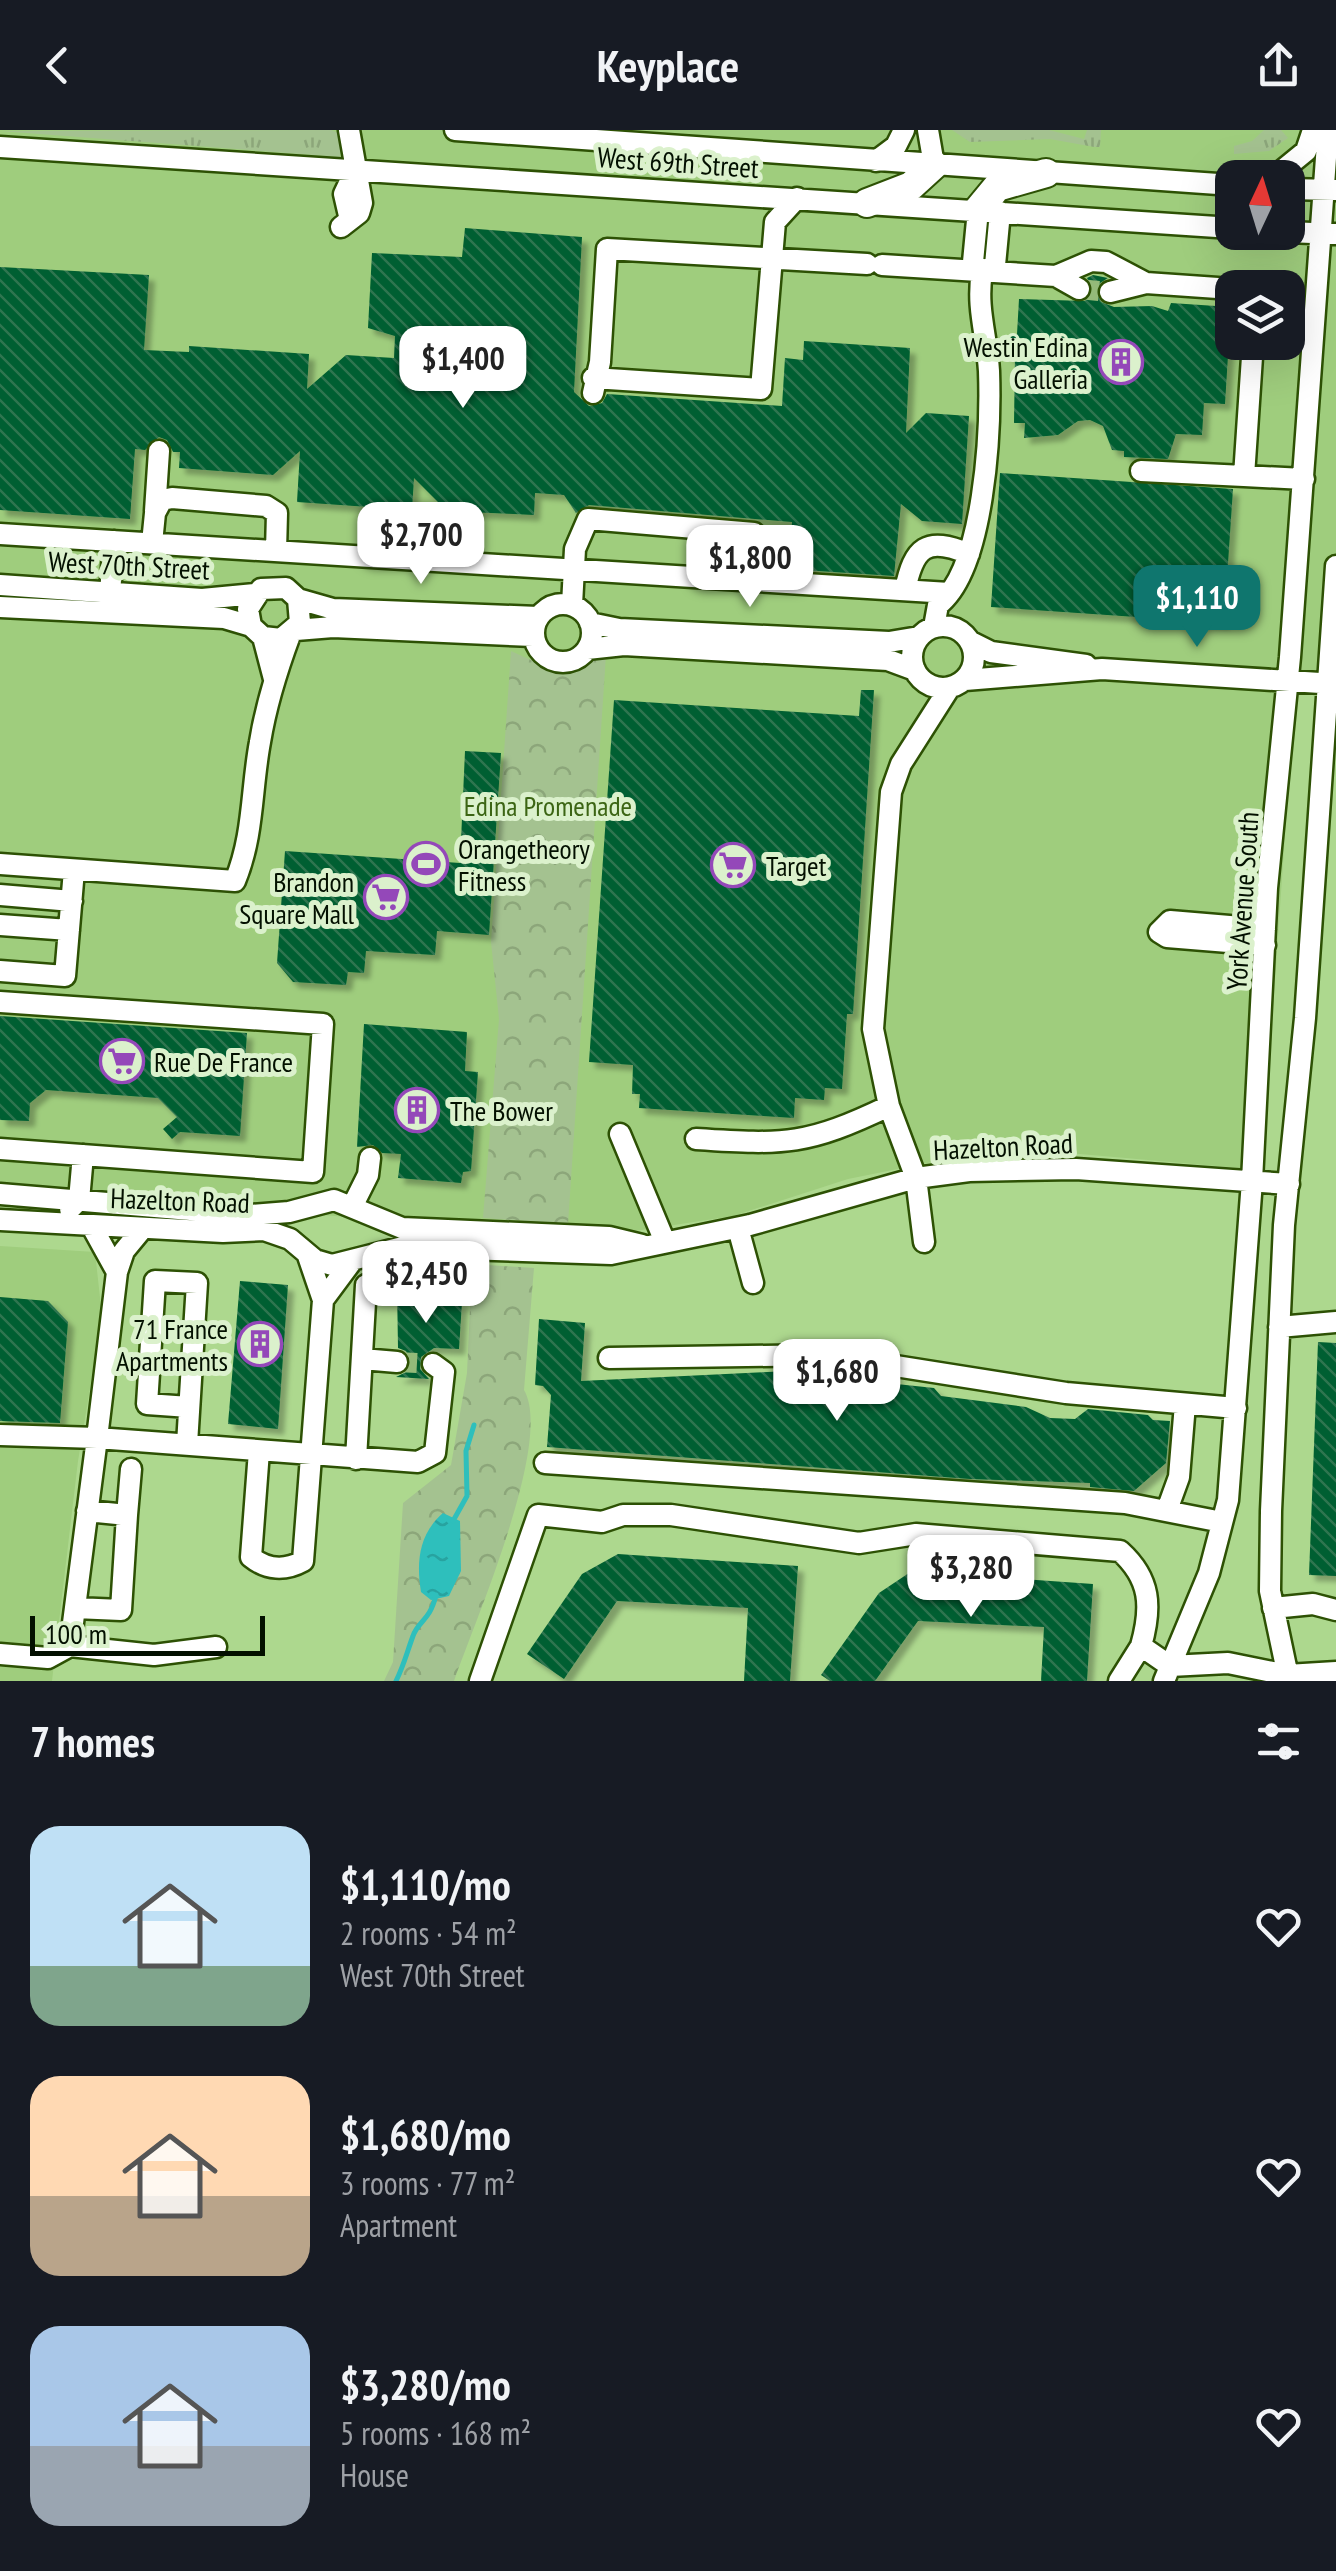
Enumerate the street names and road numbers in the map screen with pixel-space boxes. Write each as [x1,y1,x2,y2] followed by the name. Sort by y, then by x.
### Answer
[596,138,760,186] street label: West 69th Street
[47,542,211,588] street label: West 70th Street
[1217,810,1267,992] street label: York Avenue South
[932,1124,1074,1168] street label: Hazelton Road
[110,1179,250,1221] street label: Hazelton Road

